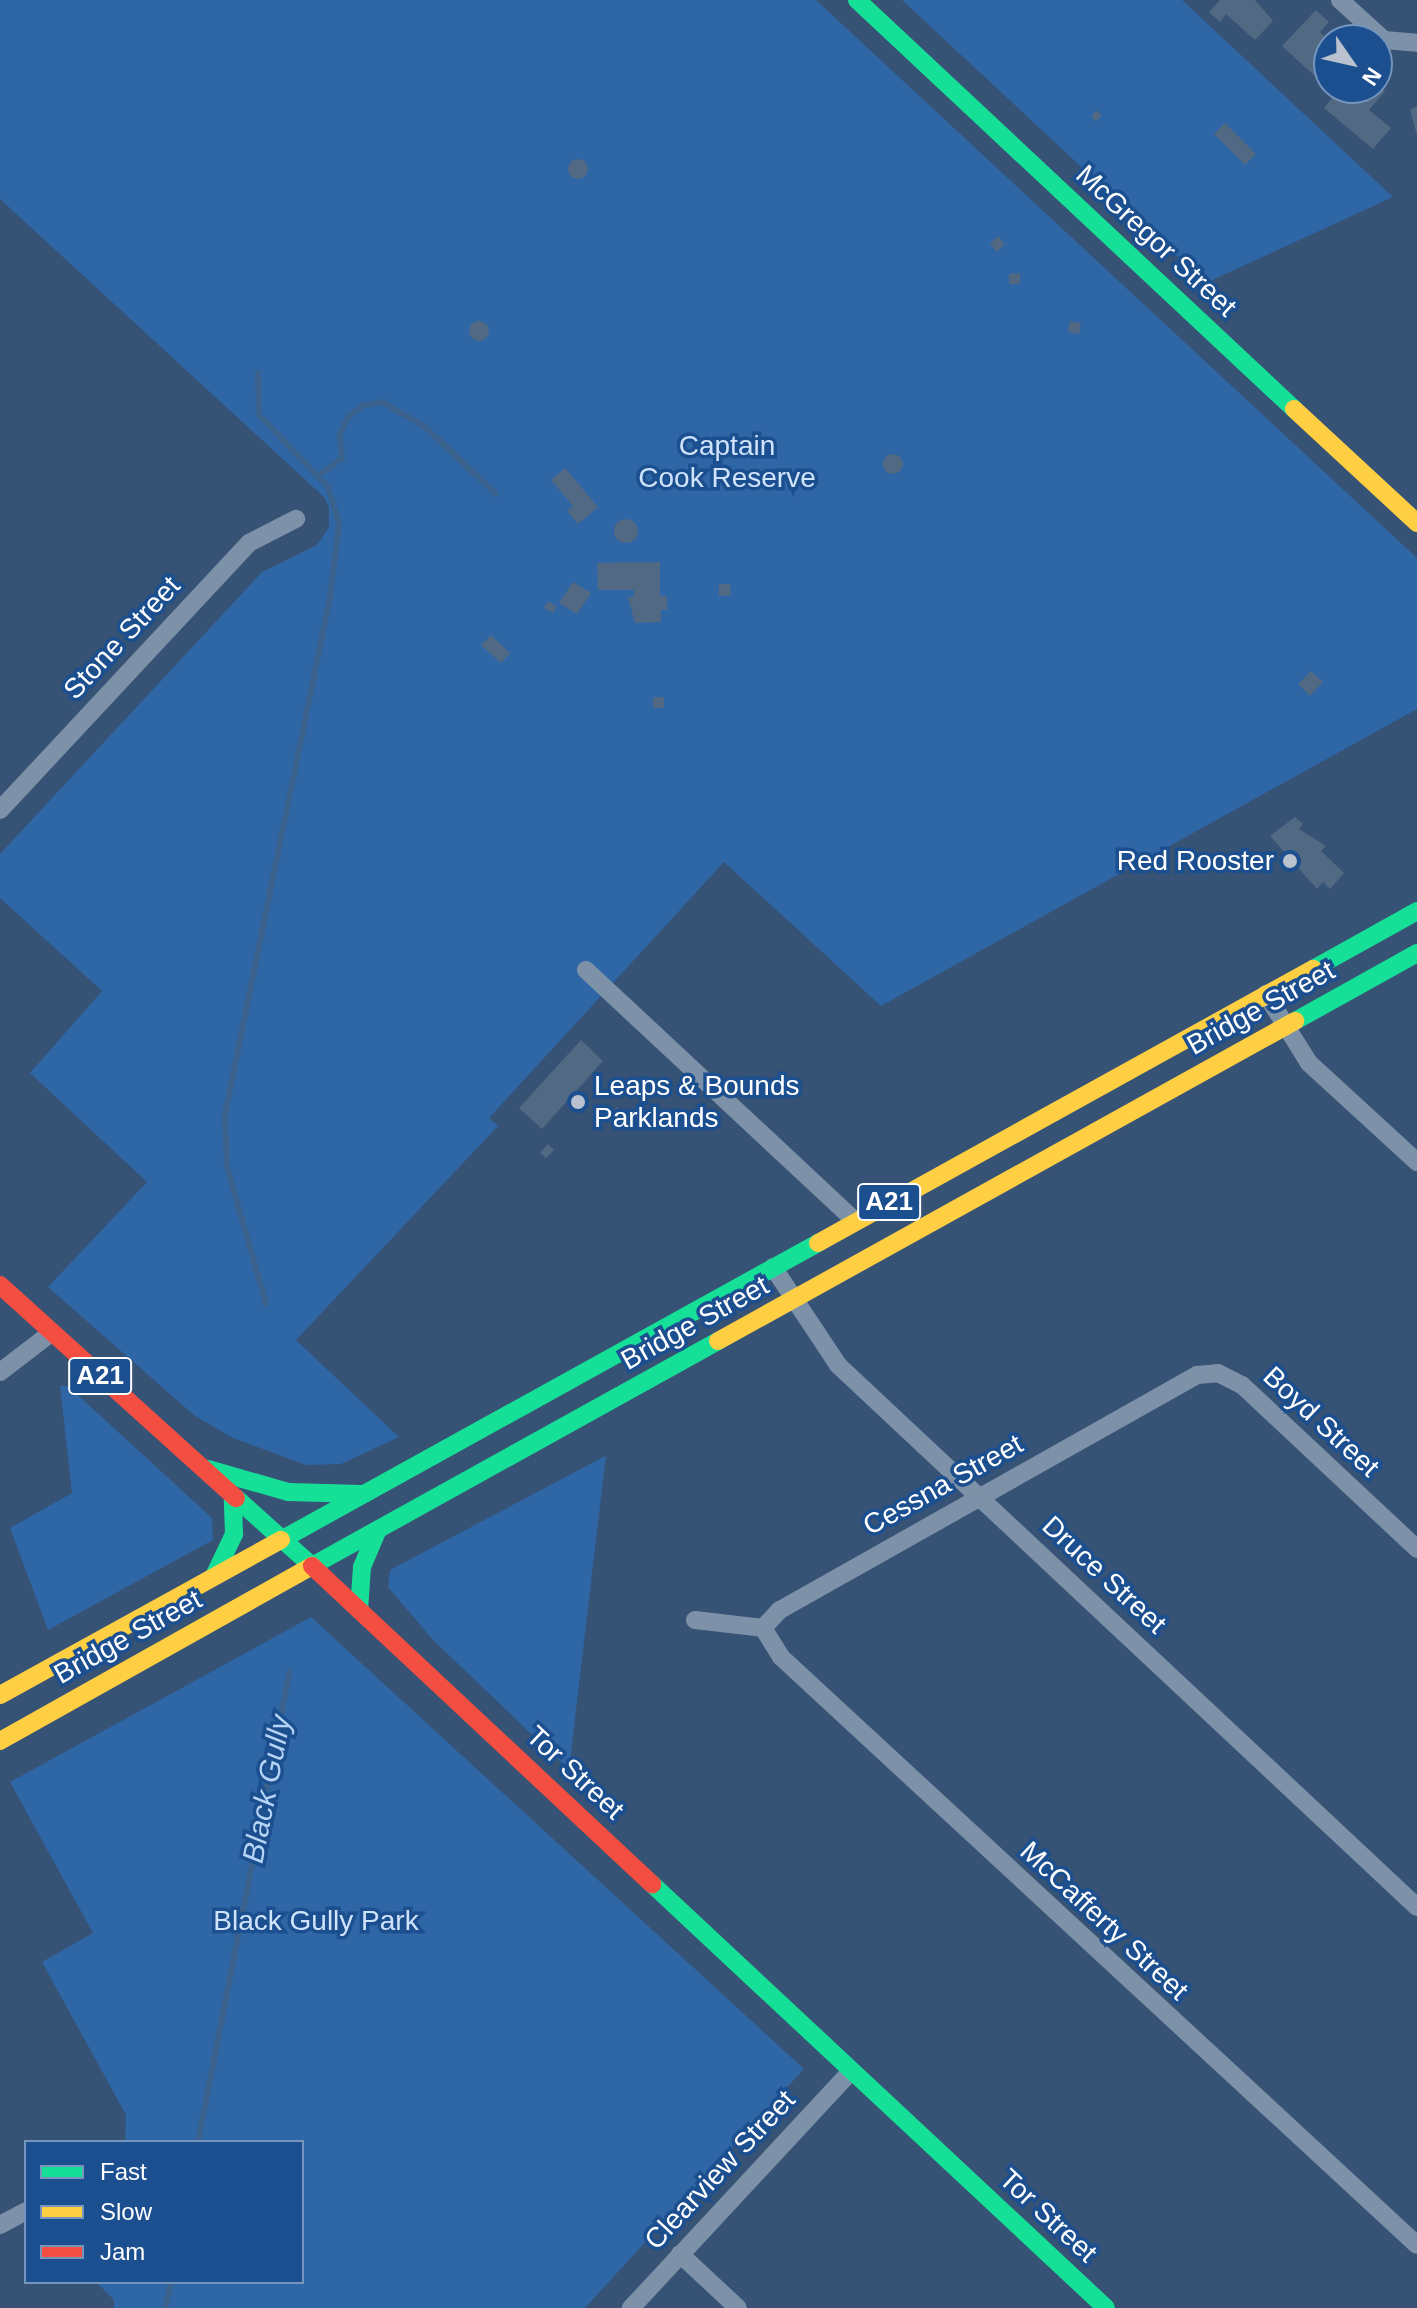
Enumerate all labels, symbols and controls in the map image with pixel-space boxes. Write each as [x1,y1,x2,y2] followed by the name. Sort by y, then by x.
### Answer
[1313,24,1393,104] north arrow
[1357,63,1386,90] text: N
[1069,158,1243,324] street label: McGregor Street
[638,429,816,495] park label: Captain Cook Reserve
[57,570,187,706] street label: Stone Street
[1117,844,1274,878] place label: Red Rooster
[1281,852,1299,870] marker: Red Rooster
[1181,954,1341,1062] street label: Bridge Street
[594,1069,799,1135] place label: Leaps & Bounds Parklands
[569,1093,587,1111] marker: Leaps & Bounds Parklands
[857,1180,921,1224] road number: A21
[615,1269,775,1377] street label: Bridge Street
[68,1354,132,1398] road number: A21
[1256,1360,1386,1484] street label: Boyd Street
[857,1427,1029,1543] street label: Cessna Street
[1035,1509,1173,1641] street label: Druce Street
[48,1583,208,1691] street label: Bridge Street
[235,1712,299,1866] water label: Black Gully
[519,1719,631,1827] street label: Tor Street
[1013,1835,1195,2007] street label: McCafferty Street
[213,1904,419,1938] park label: Black Gully Park
[638,2083,802,2257] street label: Clearview Street
[24,2140,304,2284] legend
[100,2158,147,2185] text: Fast
[992,2162,1104,2270] street label: Tor Street
[100,2198,152,2225] text: Slow
[100,2238,145,2265] text: Jam

